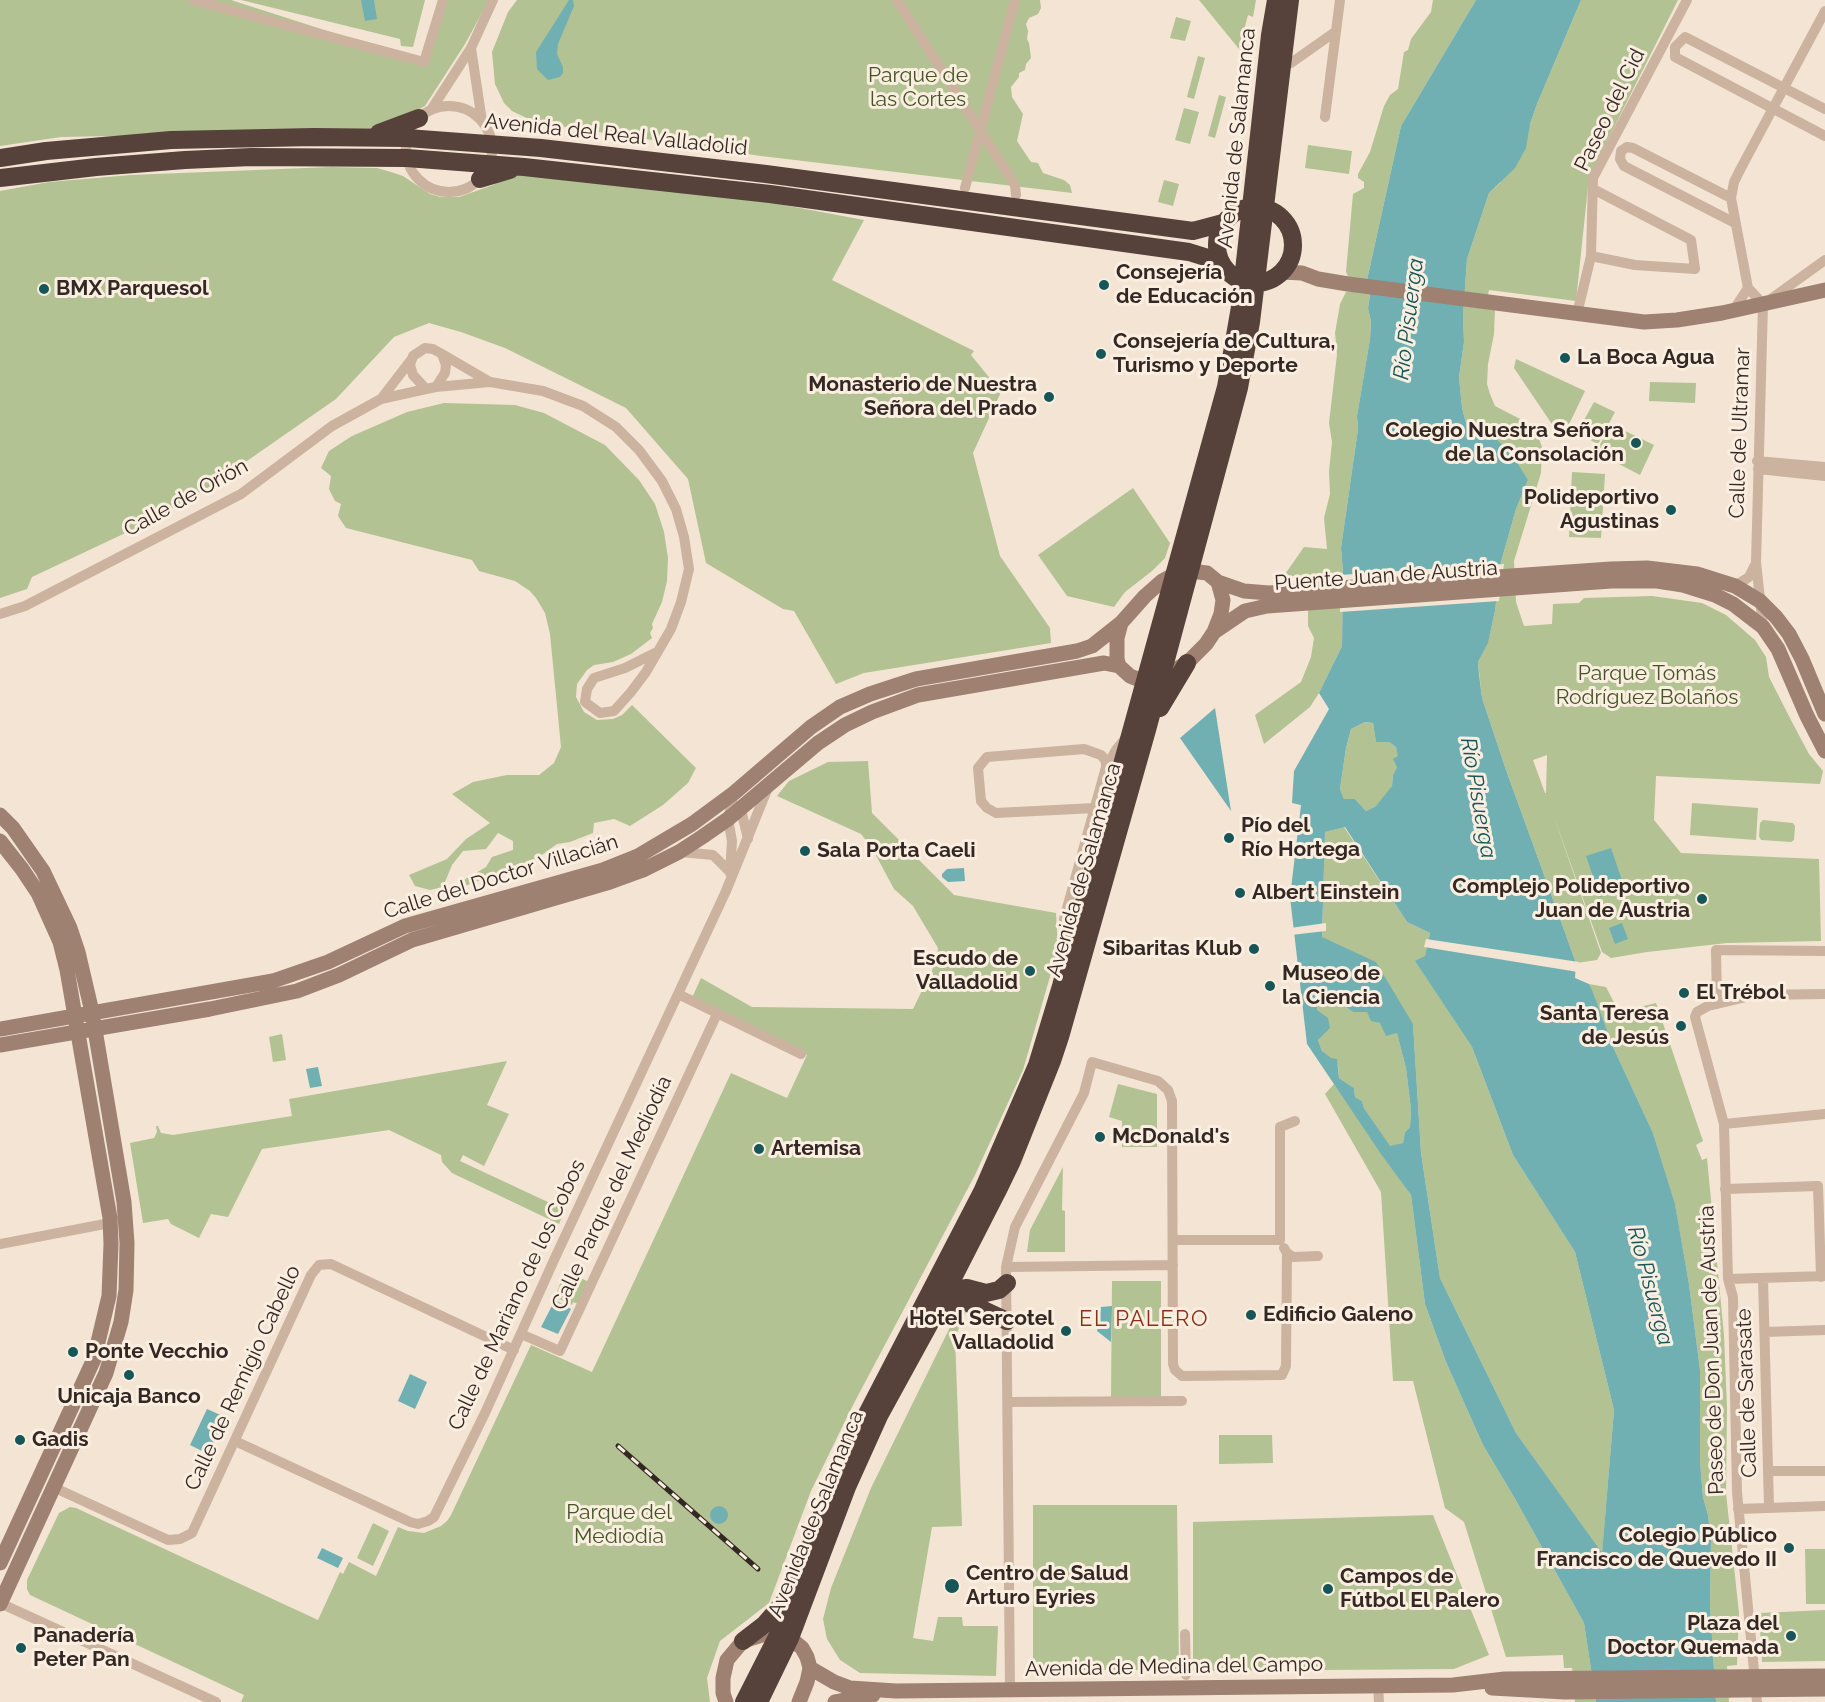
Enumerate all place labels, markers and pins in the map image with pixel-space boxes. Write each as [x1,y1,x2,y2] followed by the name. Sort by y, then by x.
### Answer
[1116,260,1253,310] place label: Consejería de Educación
[56,276,209,302] place label: BMX Parquesol
[1097,278,1111,292] marker: Consejería de Educación
[37,282,51,296] marker: BMX Parquesol
[1113,329,1335,379] place label: Consejería de Cultura, Turismo y Deporte
[1577,345,1714,371] place label: La Boca Agua
[1094,347,1108,361] marker: Consejería de Cultura, Turismo y Deporte
[1558,351,1572,365] marker: La Boca Agua
[808,372,1037,422] place label: Monasterio de Nuestra Señora del Prado
[1042,390,1056,404] marker: Monasterio de Nuestra Señora del Prado
[1385,418,1624,468] place label: Colegio Nuestra Señora de la Consolación
[1629,436,1643,450] marker: Colegio Nuestra Señora de la Consolación
[1524,485,1659,535] place label: Polideportivo Agustinas
[1664,503,1678,517] marker: Polideportivo Agustinas
[1241,813,1360,863] place label: Pío del Río Hortega
[1222,831,1236,845] marker: Pío del Río Hortega
[817,838,976,864] place label: Sala Porta Caeli
[798,844,812,858] marker: Sala Porta Caeli
[1452,874,1690,924] place label: Complejo Polideportivo Juan de Austria
[1252,880,1399,906] place label: Albert Einstein
[1233,886,1247,900] marker: Albert Einstein
[1695,892,1709,906] marker: Complejo Polideportivo Juan de Austria
[1102,936,1242,962] place label: Sibaritas Klub
[1247,942,1261,956] marker: Sibaritas Klub
[913,946,1018,996] place label: Escudo de Valladolid
[1282,961,1380,1011] place label: Museo de la Ciencia
[1023,964,1037,978] marker: Escudo de Valladolid
[1263,979,1277,993] marker: Museo de la Ciencia
[1696,980,1786,1006] place label: El Trébol
[1677,986,1691,1000] marker: El Trébol
[1540,1001,1669,1051] place label: Santa Teresa de Jesús
[1674,1019,1688,1033] marker: Santa Teresa de Jesús
[1112,1124,1230,1150] place label: McDonald's
[1093,1130,1107,1144] marker: McDonald's
[771,1136,861,1162] place label: Artemisa
[752,1142,766,1156] marker: Artemisa
[1263,1302,1413,1328] place label: Edificio Galeno
[909,1306,1054,1356] place label: Hotel Sercotel Valladolid
[1244,1308,1258,1322] marker: Edificio Galeno
[1059,1324,1073,1338] marker: Hotel Sercotel Valladolid
[85,1339,228,1365] place label: Ponte Vecchio
[66,1345,80,1359] marker: Ponte Vecchio
[122,1368,136,1382] marker: Unicaja Banco
[57,1384,201,1410] place label: Unicaja Banco
[32,1427,89,1453] place label: Gadis
[13,1433,27,1447] marker: Gadis
[1536,1523,1777,1573] place label: Colegio Público Francisco de Quevedo II
[1782,1541,1796,1555] marker: Colegio Público Francisco de Quevedo II
[966,1561,1129,1611] place label: Centro de Salud Arturo Eyries
[1340,1564,1500,1614] place label: Campos de Fútbol El Palero
[943,1577,961,1595] marker: Centro de Salud Arturo Eyries
[1321,1582,1335,1596] marker: Campos de Fútbol El Palero
[1607,1611,1779,1661] place label: Plaza del Doctor Quemada
[33,1623,134,1673] place label: Panadería Peter Pan
[1784,1629,1798,1643] marker: Plaza del Doctor Quemada
[14,1641,28,1655] marker: Panadería Peter Pan

